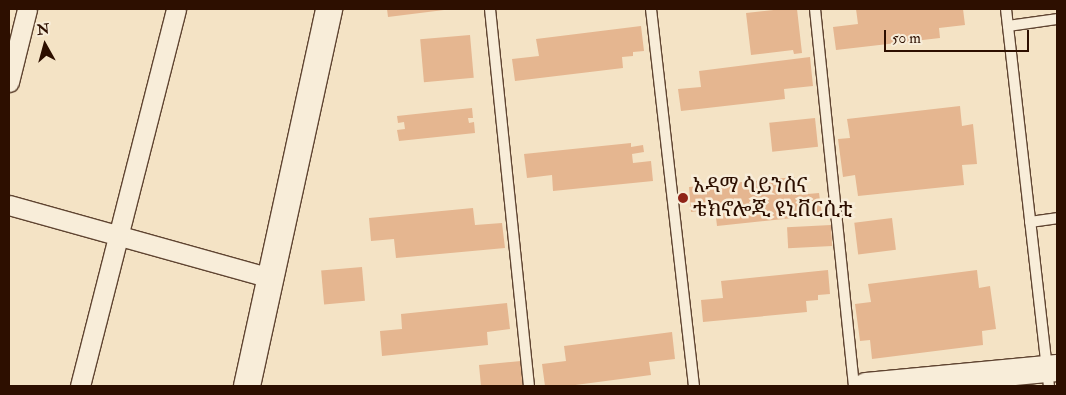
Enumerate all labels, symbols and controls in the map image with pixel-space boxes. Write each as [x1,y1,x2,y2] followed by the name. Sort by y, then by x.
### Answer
[20,20,70,70] north arrow
[36,20,50,39] text: N
[886,20,1031,52] scale bar
[892,29,921,48] text: 50 m
[693,173,853,223] place label: አዳማ ሳይንስና ቴክኖሎጂ ዩኒቨርሲቲ
[677,192,689,204] marker: አዳማ ሳይንስና ቴክኖሎጂ ዩኒቨርሲቲ

